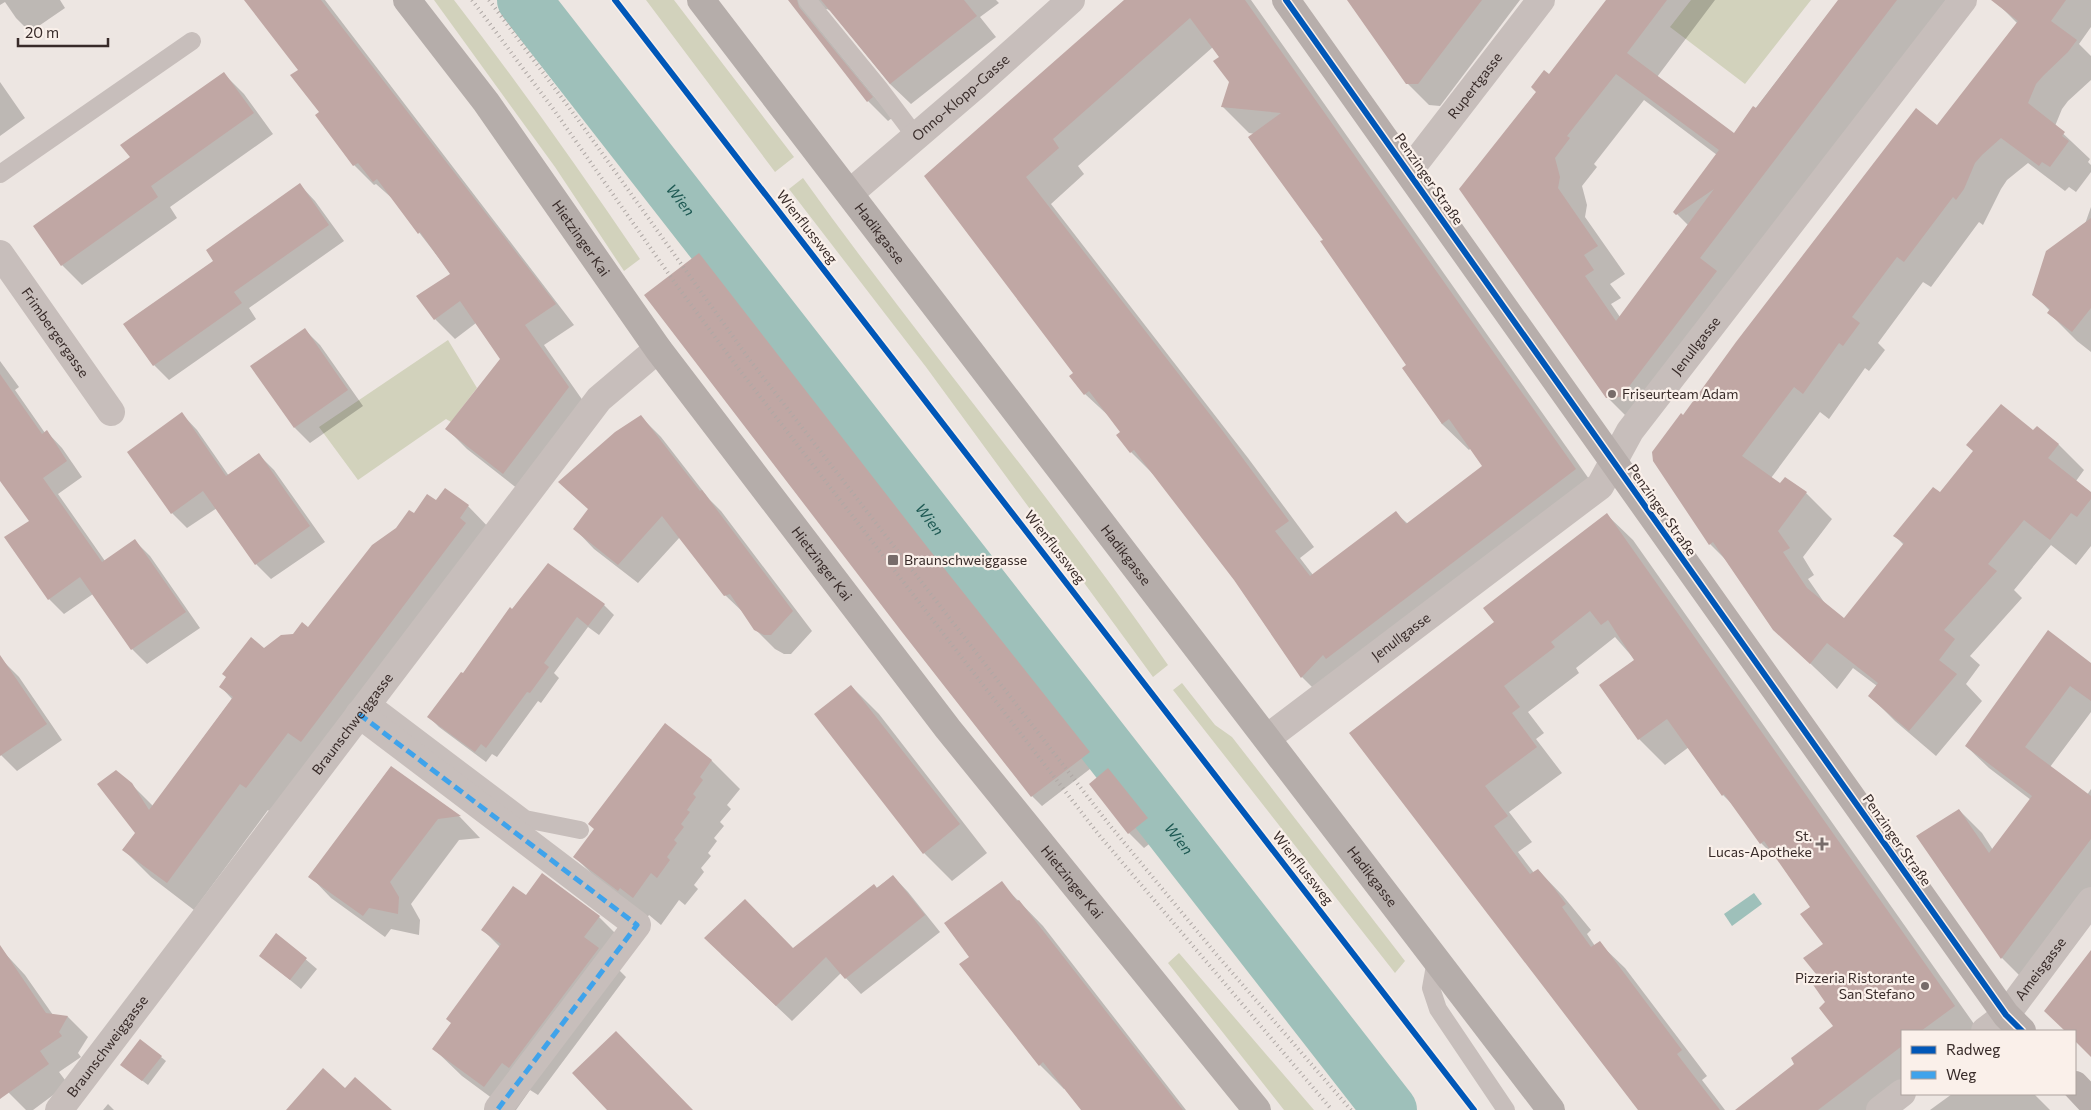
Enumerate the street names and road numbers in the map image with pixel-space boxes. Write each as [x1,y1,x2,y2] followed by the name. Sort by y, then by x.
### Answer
[1444,49,1505,122] street label: Rupertgasse
[908,50,1012,144] street label: Onno-Klopp-Gasse
[1391,130,1467,228] street label: Penzinger Straße
[773,187,842,267] street label: Wienflussweg
[549,196,614,279] street label: Hietzinger Kai
[851,199,909,267] street label: Hadikgasse
[18,284,93,380] street label: Frimbergergasse
[1668,313,1723,378] street label: Jenullgasse
[1624,461,1700,559] street label: Penzinger Straße
[1021,507,1090,587] street label: Wienflussweg
[1098,521,1155,588] street label: Hadikgasse
[788,523,856,604] street label: Hietzinger Kai
[1368,609,1433,664] street label: Jenullgasse
[308,669,396,778] street label: Braunschweiggasse
[1859,791,1935,889] street label: Penzinger Straße
[1269,828,1338,908] street label: Wienflussweg
[1038,842,1107,922] street label: Hietzinger Kai
[1344,842,1401,910] street label: Hadikgasse
[2011,934,2069,1003] street label: Ameisgasse
[63,992,151,1100] street label: Braunschweiggasse

